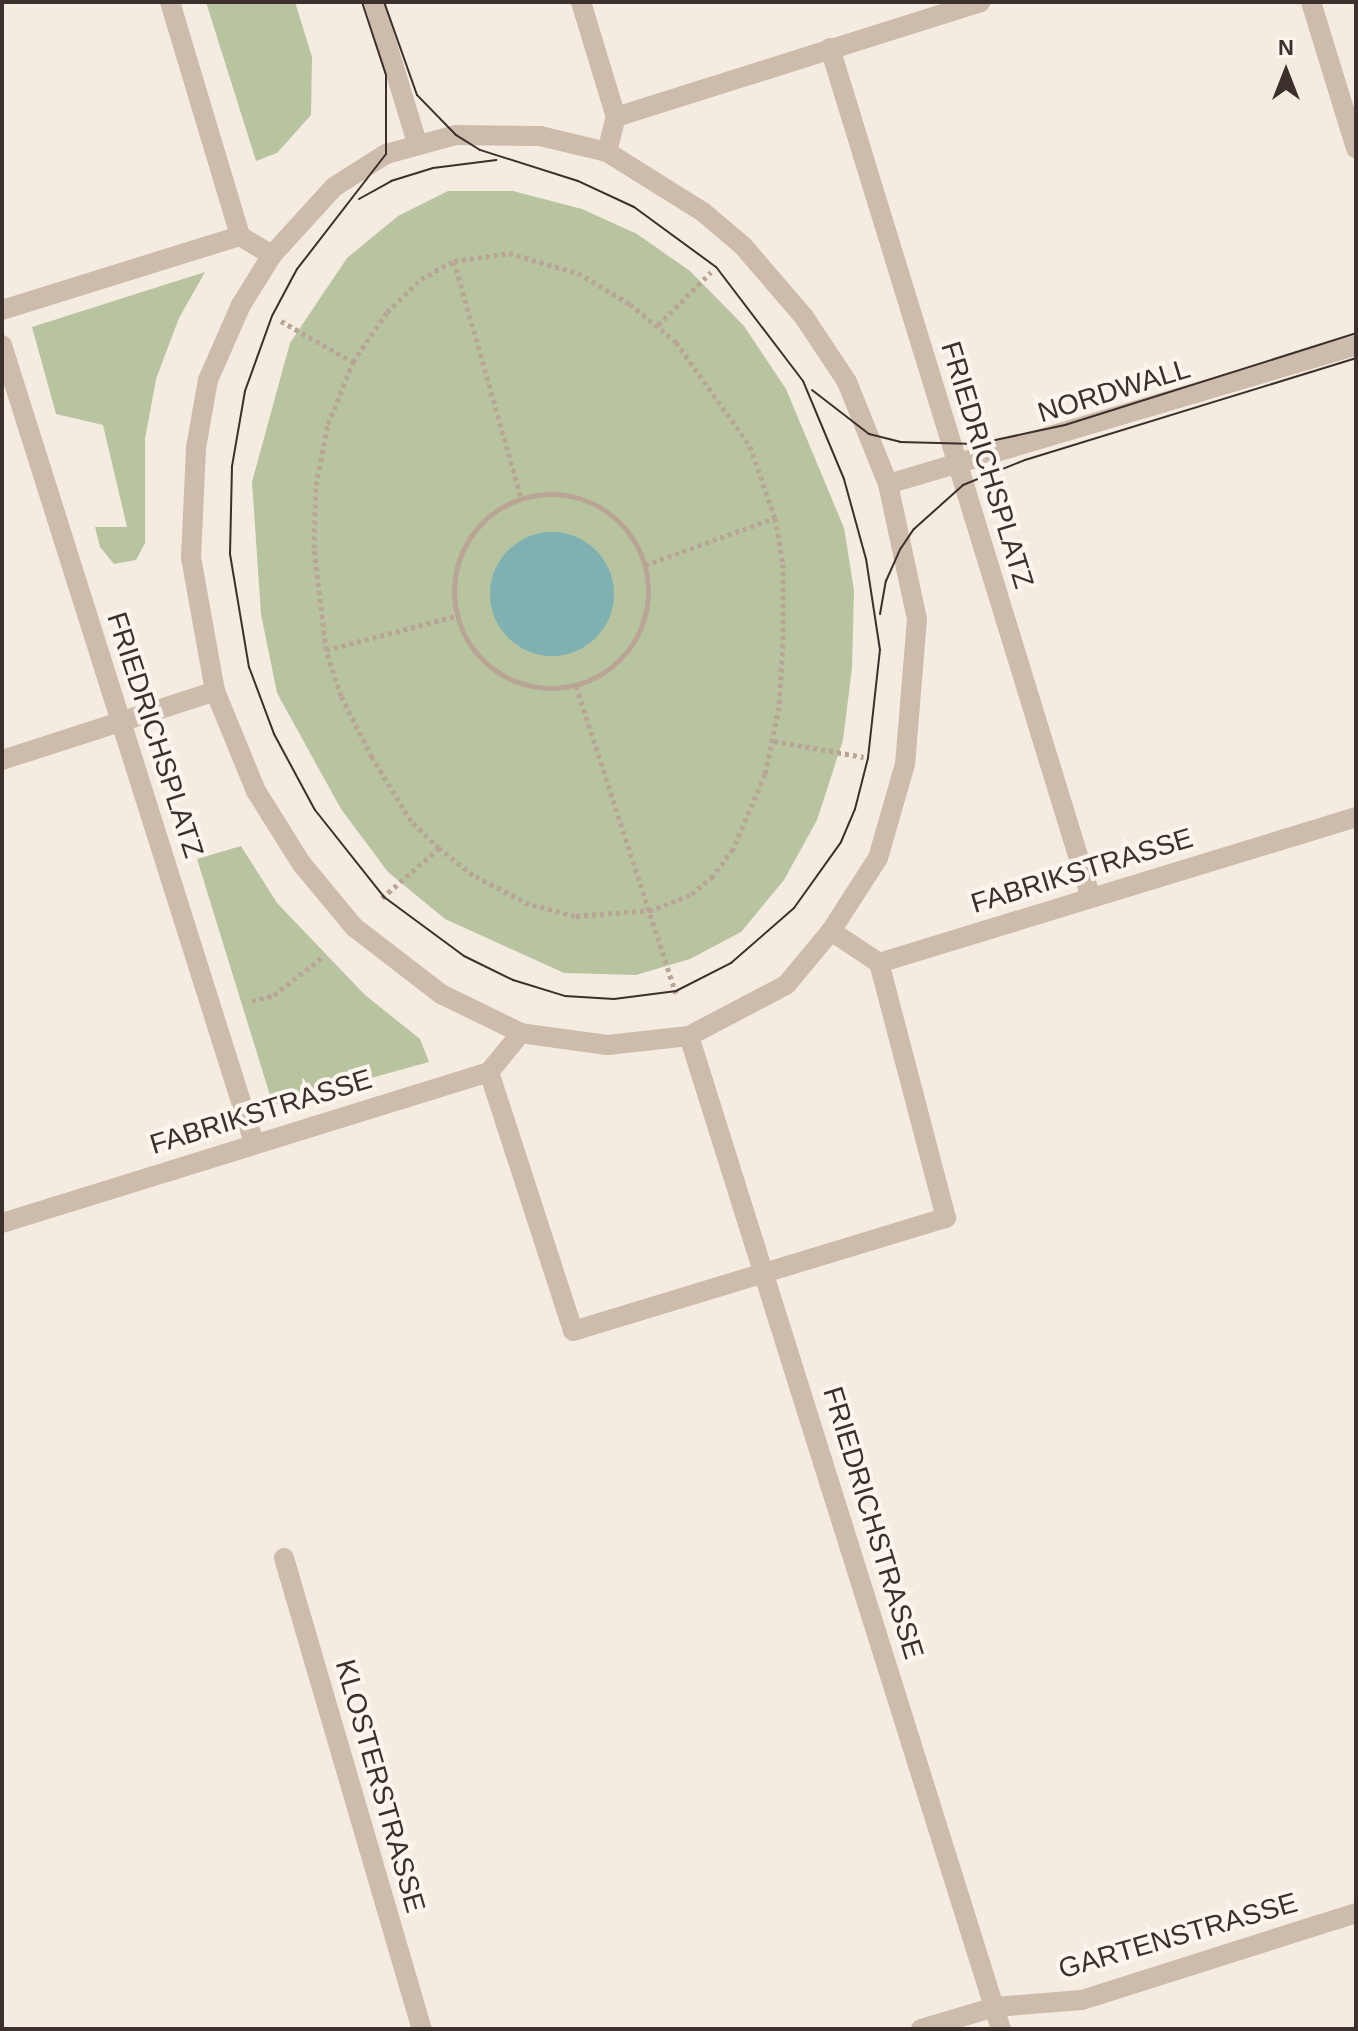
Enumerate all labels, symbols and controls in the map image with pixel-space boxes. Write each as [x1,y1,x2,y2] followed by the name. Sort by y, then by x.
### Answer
[1246,32,1326,112] north arrow
[1278,35,1294,60] text: N
[933,338,1041,592] street label: FRIEDRICHSPLATZ
[1034,352,1194,430] street label: NORDWALL
[99,608,211,862] street label: FRIEDRICHSPLATZ
[967,821,1197,921] street label: FABRIKSTRASSE
[146,1062,376,1162] street label: FABRIKSTRASSE
[816,1383,930,1663] street label: FRIEDRICHSTRASSE
[328,1656,432,1916] street label: KLOSTERSTRASSE
[1055,1886,1301,1986] street label: GARTENSTRASSE

